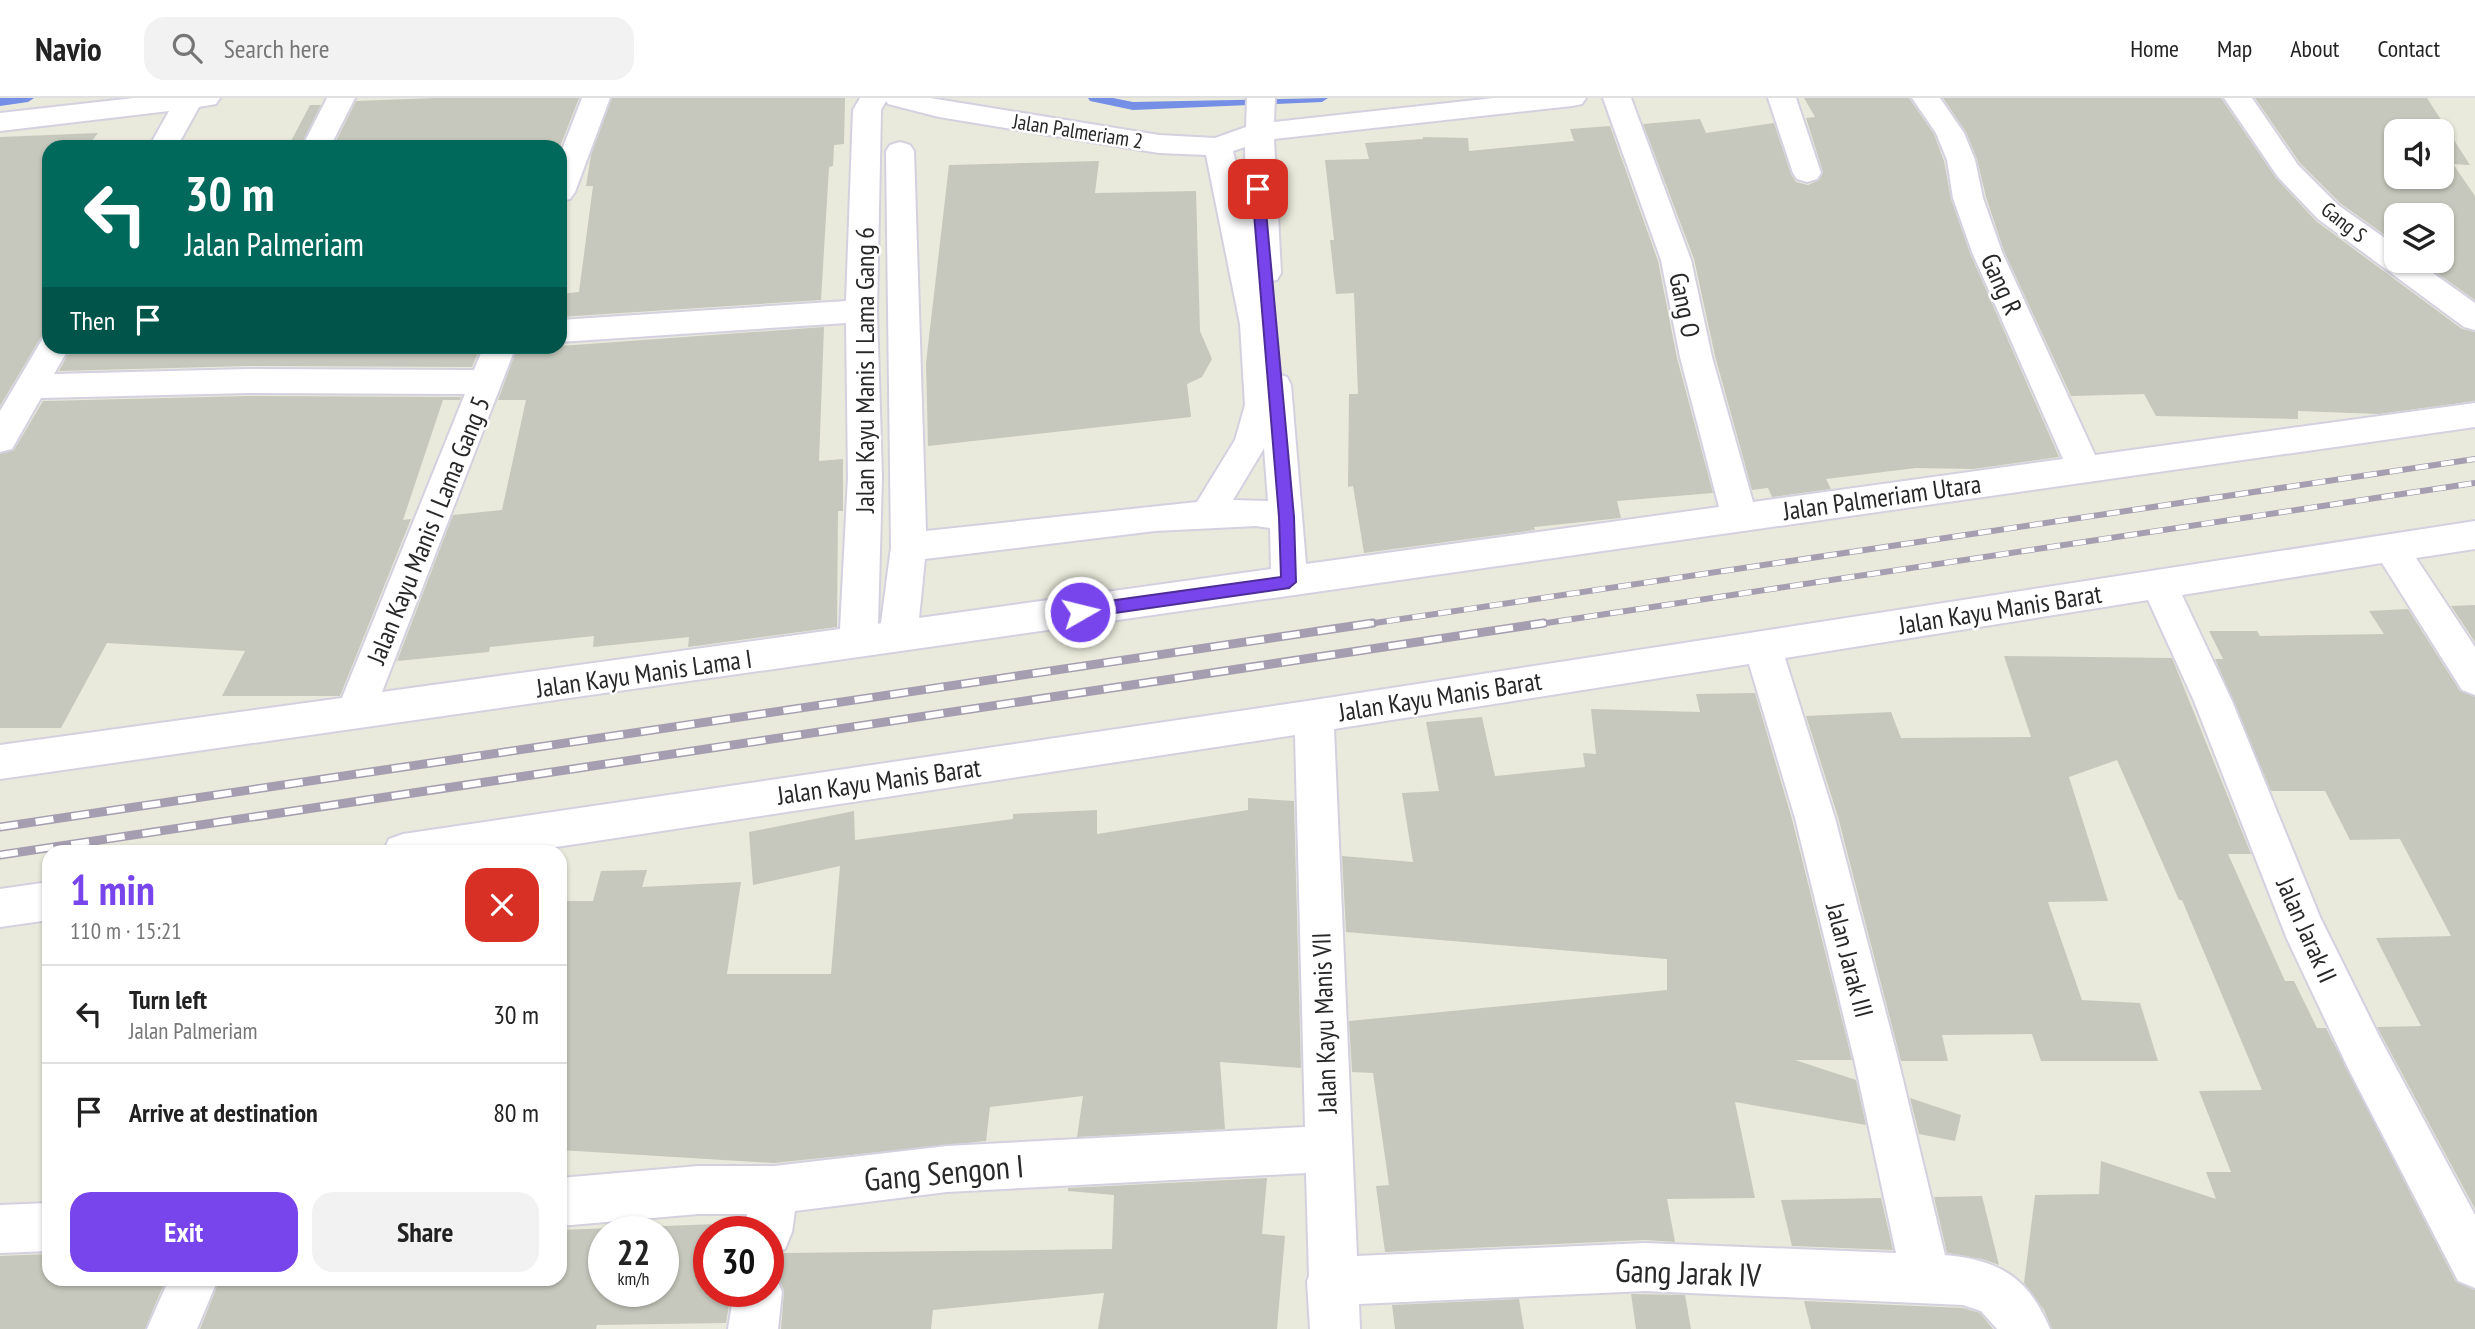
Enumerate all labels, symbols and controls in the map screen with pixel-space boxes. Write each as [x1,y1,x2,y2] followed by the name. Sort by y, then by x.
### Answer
[144,17,634,80] search box
[35,27,102,70] text: Navio
[168,29,206,67] icon: search
[224,32,329,65] text: Search here
[2130,33,2179,64] text: Home
[2217,33,2252,64] text: Map
[2290,33,2339,64] text: About
[2377,33,2440,64] text: Contact
[1010,107,1145,155] street label: Jalan Palmeriam 2
[2384,119,2454,273] map controls
[2384,119,2454,189] button: sound
[1228,159,1288,219] pin
[185,161,274,225] text: 30 m
[70,168,161,259] icon: left
[1239,170,1277,208] icon: arrive
[2316,196,2372,248] street label: Gang S
[2384,203,2454,273] button: layers
[185,223,364,265] text: Jalan Palmeriam
[848,227,881,514] street label: Jalan Kayu Manis I Lama Gang 6
[1974,248,2030,320] street label: Gang R
[1662,269,1708,341] street label: Gang O
[129,301,167,339] icon: arrive
[70,304,115,337] text: Then
[359,391,497,670] street label: Jalan Kayu Manis I Lama Gang 5
[1780,467,1983,527] street label: Jalan Palmeriam Utara
[1043,575,1117,649] position arrow
[1895,577,2104,641] street label: Jalan Kayu Manis Barat
[533,642,754,705] street label: Jalan Kayu Manis Lama I
[1335,664,1544,728] street label: Jalan Kayu Manis Barat
[774,750,983,812] street label: Jalan Kayu Manis Barat
[70,862,155,917] text: 1 min
[465,868,539,942] button: close
[2269,872,2345,988] street label: Jalan Jarak II
[1819,898,1881,1021] street label: Jalan Jarak III
[70,916,182,945] text: 110 m · 15:21
[1304,932,1344,1115] street label: Jalan Kayu Manis VII
[129,983,207,1016] text: Turn left
[70,995,108,1033] icon: left
[493,998,539,1031] text: 30 m
[129,1016,258,1045] text: Jalan Palmeriam
[70,1093,108,1131] icon: arrive
[129,1096,318,1129] text: Arrive at destination
[493,1096,539,1129] text: 80 m
[862,1144,1026,1200] street label: Gang Sengon I
[70,1192,298,1272] button: Exit
[312,1192,539,1272] button: Share
[693,1216,784,1307] speed limit sign: 30
[617,1229,650,1275] text: 22
[1614,1248,1762,1296] street label: Gang Jarak IV
[618,1267,649,1290] text: km/h

